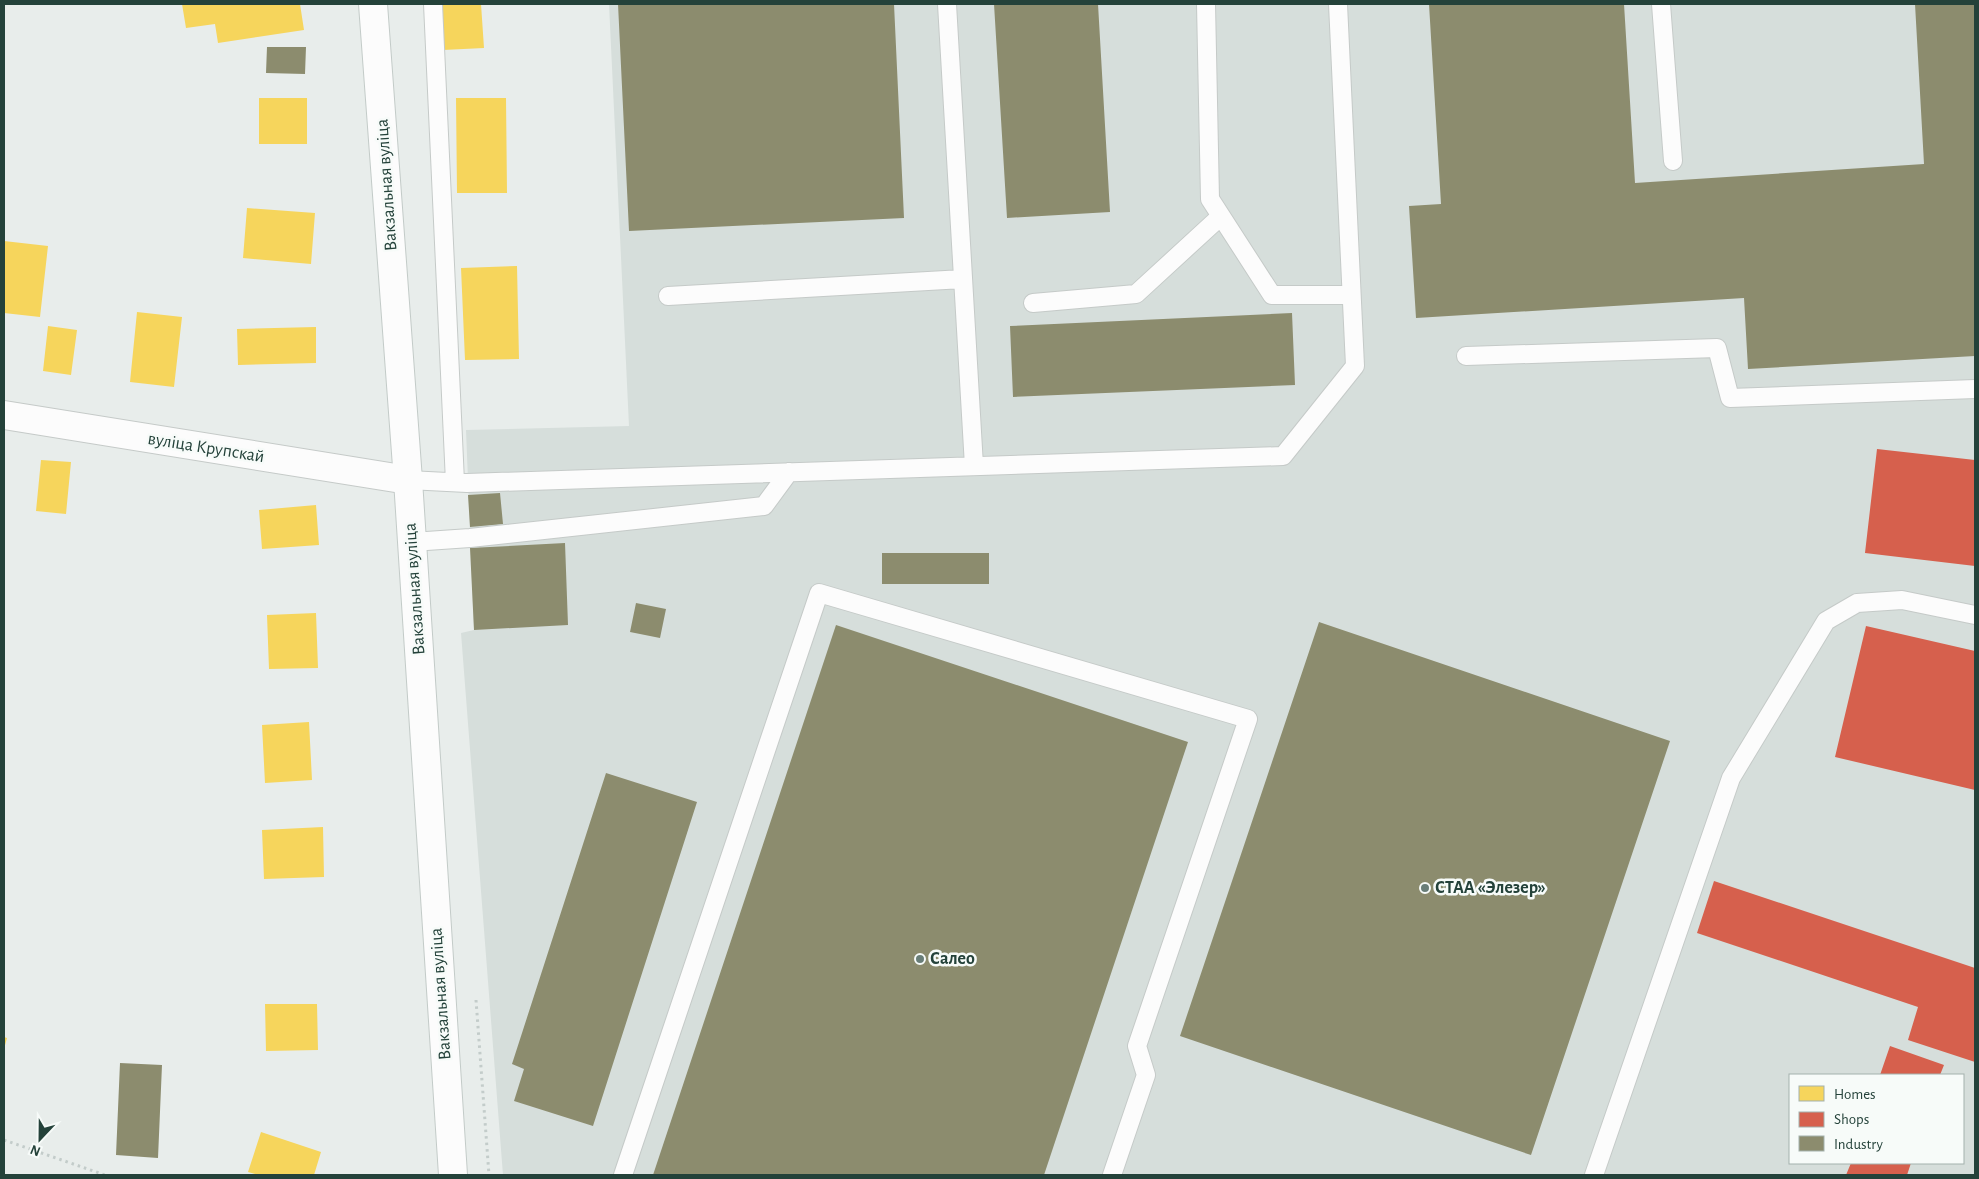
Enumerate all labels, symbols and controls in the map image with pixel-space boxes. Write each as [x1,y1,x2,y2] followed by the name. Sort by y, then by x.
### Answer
[373,118,401,252] street label: Вакзальная вуліца
[146,430,266,466] street label: вуліца Крупскай
[401,522,429,656] street label: Вакзальная вуліца
[1435,879,1546,897] place label: СТАА «Элезер»
[1419,882,1431,894] marker: СТАА «Элезер»
[427,927,455,1061] street label: Вакзальная вуліца
[930,950,975,968] place label: Салео
[914,953,926,965] marker: Салео
[1789,1074,1964,1164] legend
[1834,1087,1876,1102] text: Homes
[1834,1112,1869,1127] text: Shops
[15,1114,65,1164] north arrow
[1834,1137,1883,1152] text: Industry
[28,1142,43,1158] text: N

